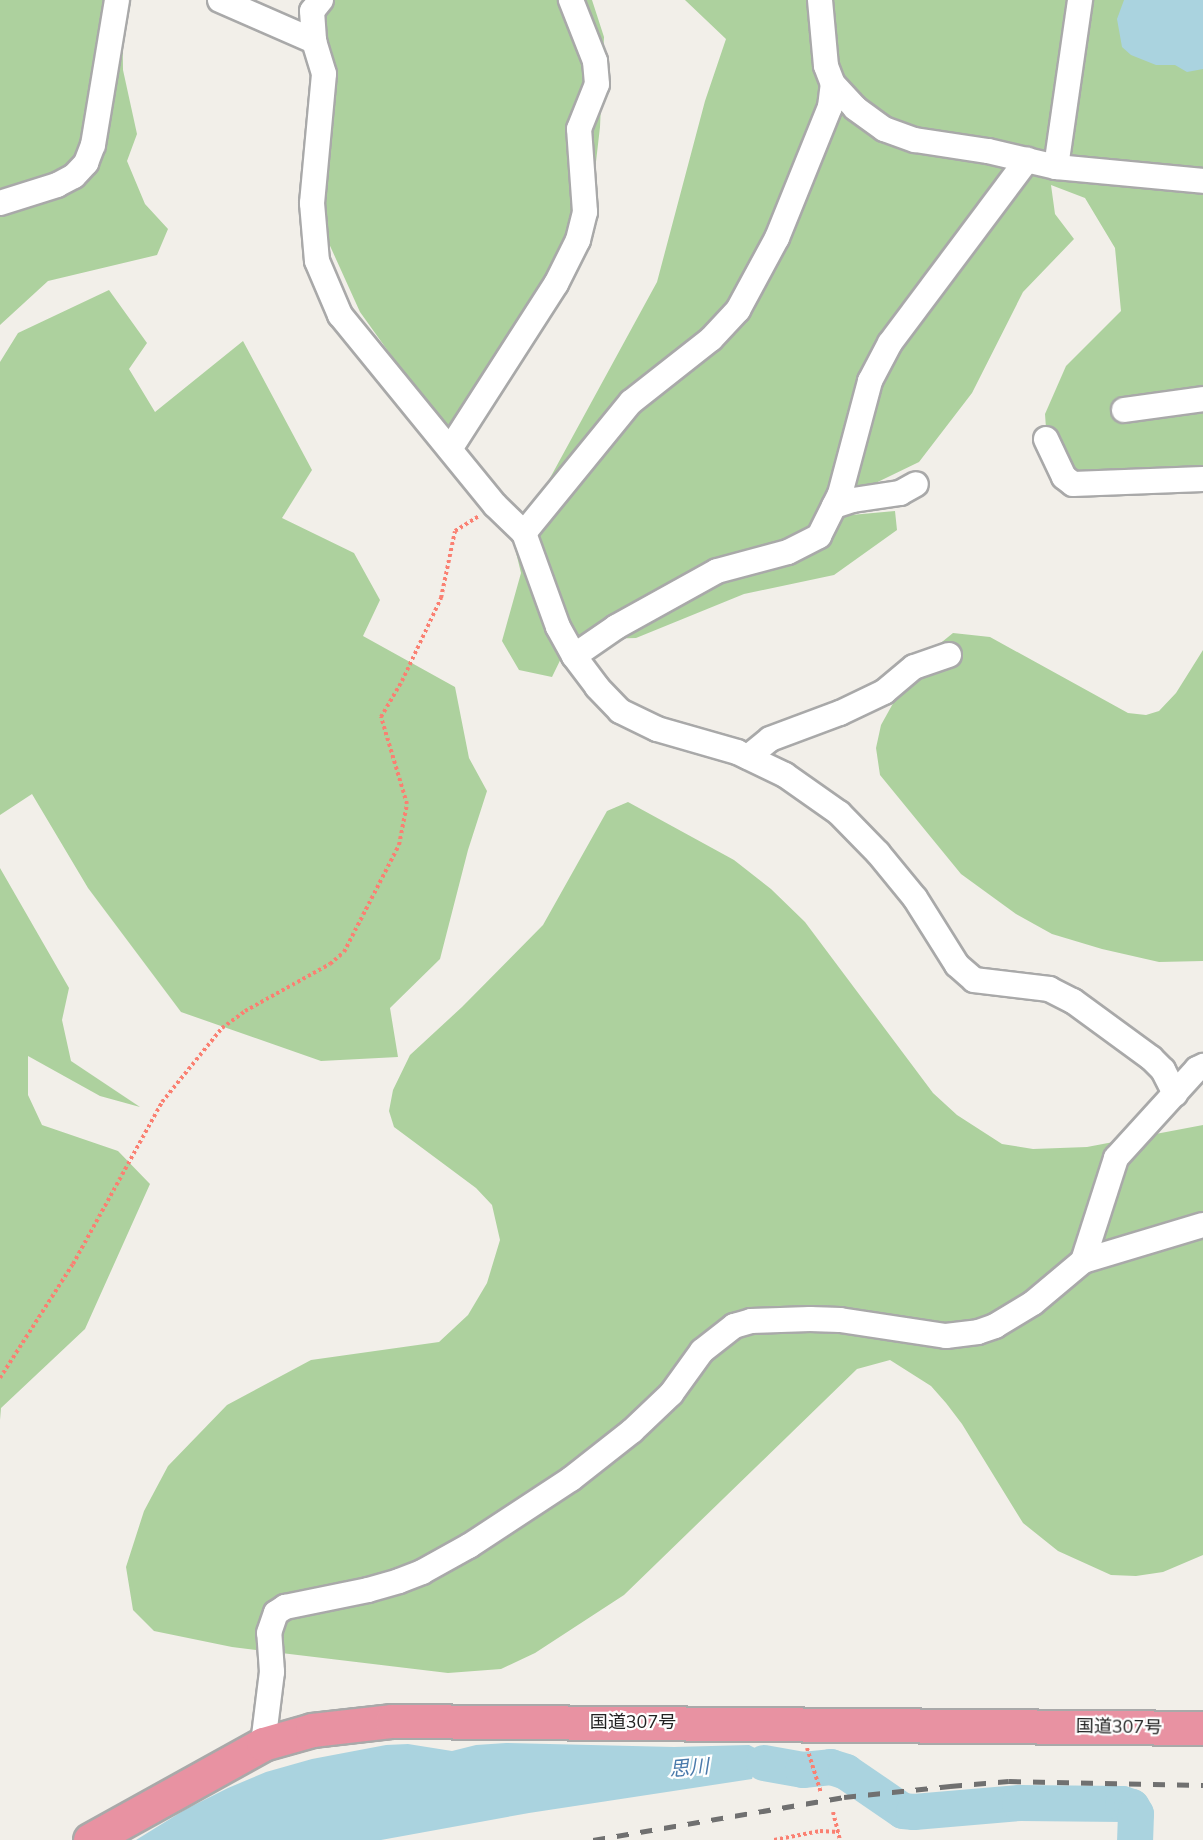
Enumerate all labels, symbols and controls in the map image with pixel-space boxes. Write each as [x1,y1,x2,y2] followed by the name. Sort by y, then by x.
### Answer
[590,1711,676,1733] street label: 国道307号
[1076,1715,1162,1739] street label: 国道307号
[668,1754,710,1782] water label: 思川

